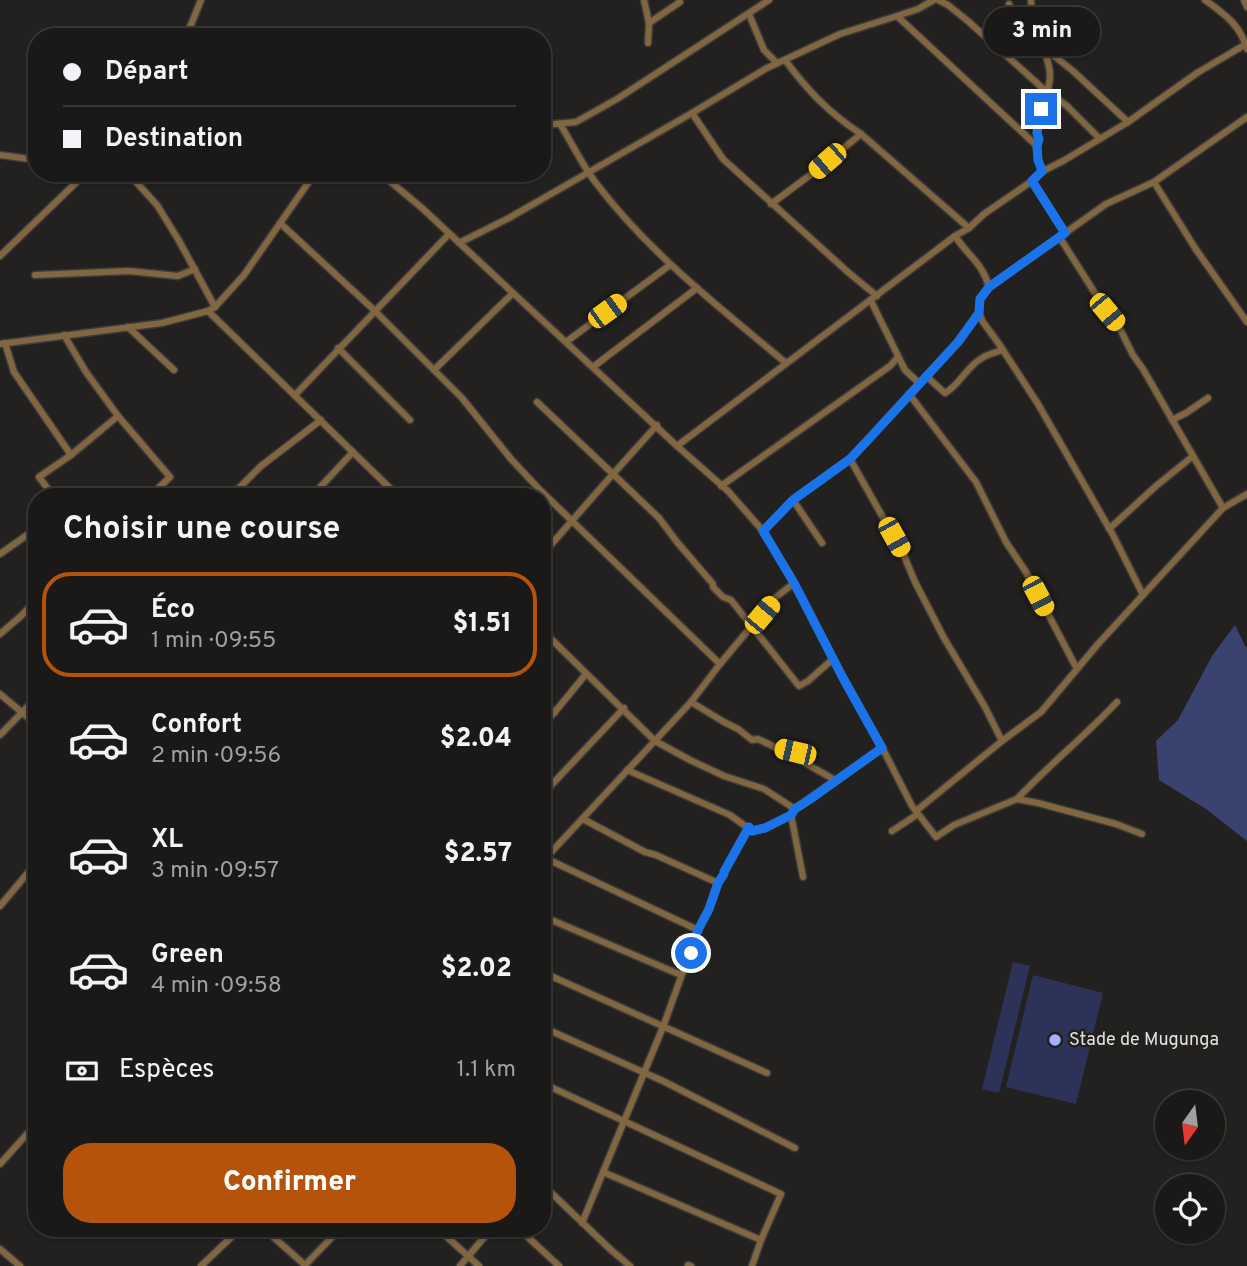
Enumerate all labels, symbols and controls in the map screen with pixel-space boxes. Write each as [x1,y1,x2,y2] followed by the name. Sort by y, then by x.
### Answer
[983,7,1099,56] callout: 3 min
[1012,17,1072,46] text: 3 min
[105,56,189,89] text: Départ
[1025,93,1057,125] route end
[105,123,243,156] text: Destination
[805,139,850,183] car
[1086,289,1129,335] car
[584,290,631,332] car
[63,510,340,550] text: Choisir une course
[875,514,914,560] car
[1019,573,1058,619] car
[741,592,784,638] car
[67,593,130,656] icon: car
[151,594,195,627] text: Éco
[452,608,512,641] text: $1.51
[151,627,276,656] text: 1 min · 09:55
[67,708,130,771] icon: car
[151,709,242,742] text: Confort
[440,723,512,756] text: $2.04
[773,737,818,767] car
[151,742,281,771] text: 2 min · 09:56
[67,823,130,886] icon: car
[151,824,183,857] text: XL
[444,838,512,871] text: $2.57
[151,857,279,886] text: 3 min · 09:57
[675,937,707,969] route start
[67,938,130,1001] icon: car
[151,939,224,972] text: Green
[441,953,512,986] text: $2.02
[151,972,282,1001] text: 4 min · 09:58
[1069,1029,1219,1052] place label: Stade de Mugunga
[1047,1032,1063,1048] marker: Stade de Mugunga
[63,1052,101,1090] icon: cash
[119,1054,215,1087] text: Espèces
[457,1056,516,1085] text: 1.1 km
[1155,1090,1225,1160] north arrow
[1155,1090,1225,1244] map controls
[63,1143,516,1223] button: Confirmer
[1155,1174,1225,1244] button: locate

